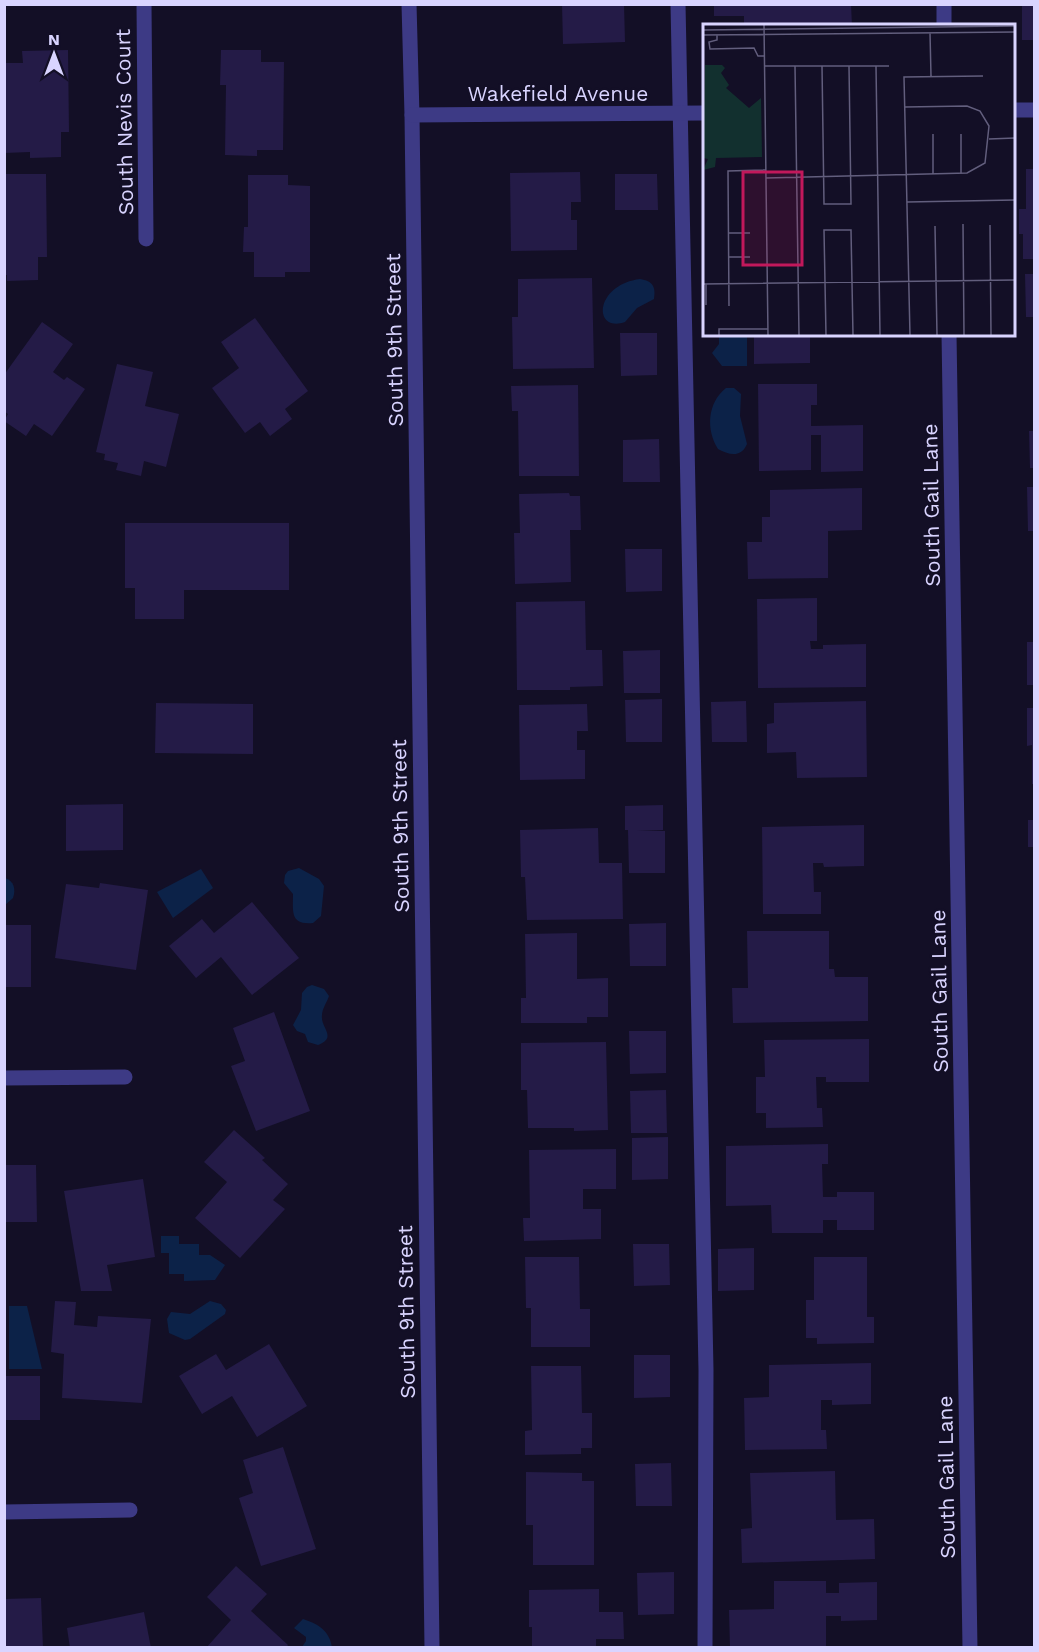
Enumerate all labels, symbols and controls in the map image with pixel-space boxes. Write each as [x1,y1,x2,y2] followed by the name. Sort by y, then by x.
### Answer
[24,24,84,84] north arrow
[703,24,1015,336] inset map
[110,28,138,215] street label: South Nevis Court
[48,30,60,49] text: N
[468,81,648,106] street label: Wakefield Avenue
[380,253,408,427] street label: South 9th Street
[917,423,945,587] street label: South Gail Lane
[386,739,414,913] street label: South 9th Street
[925,909,953,1073] street label: South Gail Lane
[392,1225,420,1399] street label: South 9th Street
[932,1395,960,1559] street label: South Gail Lane

